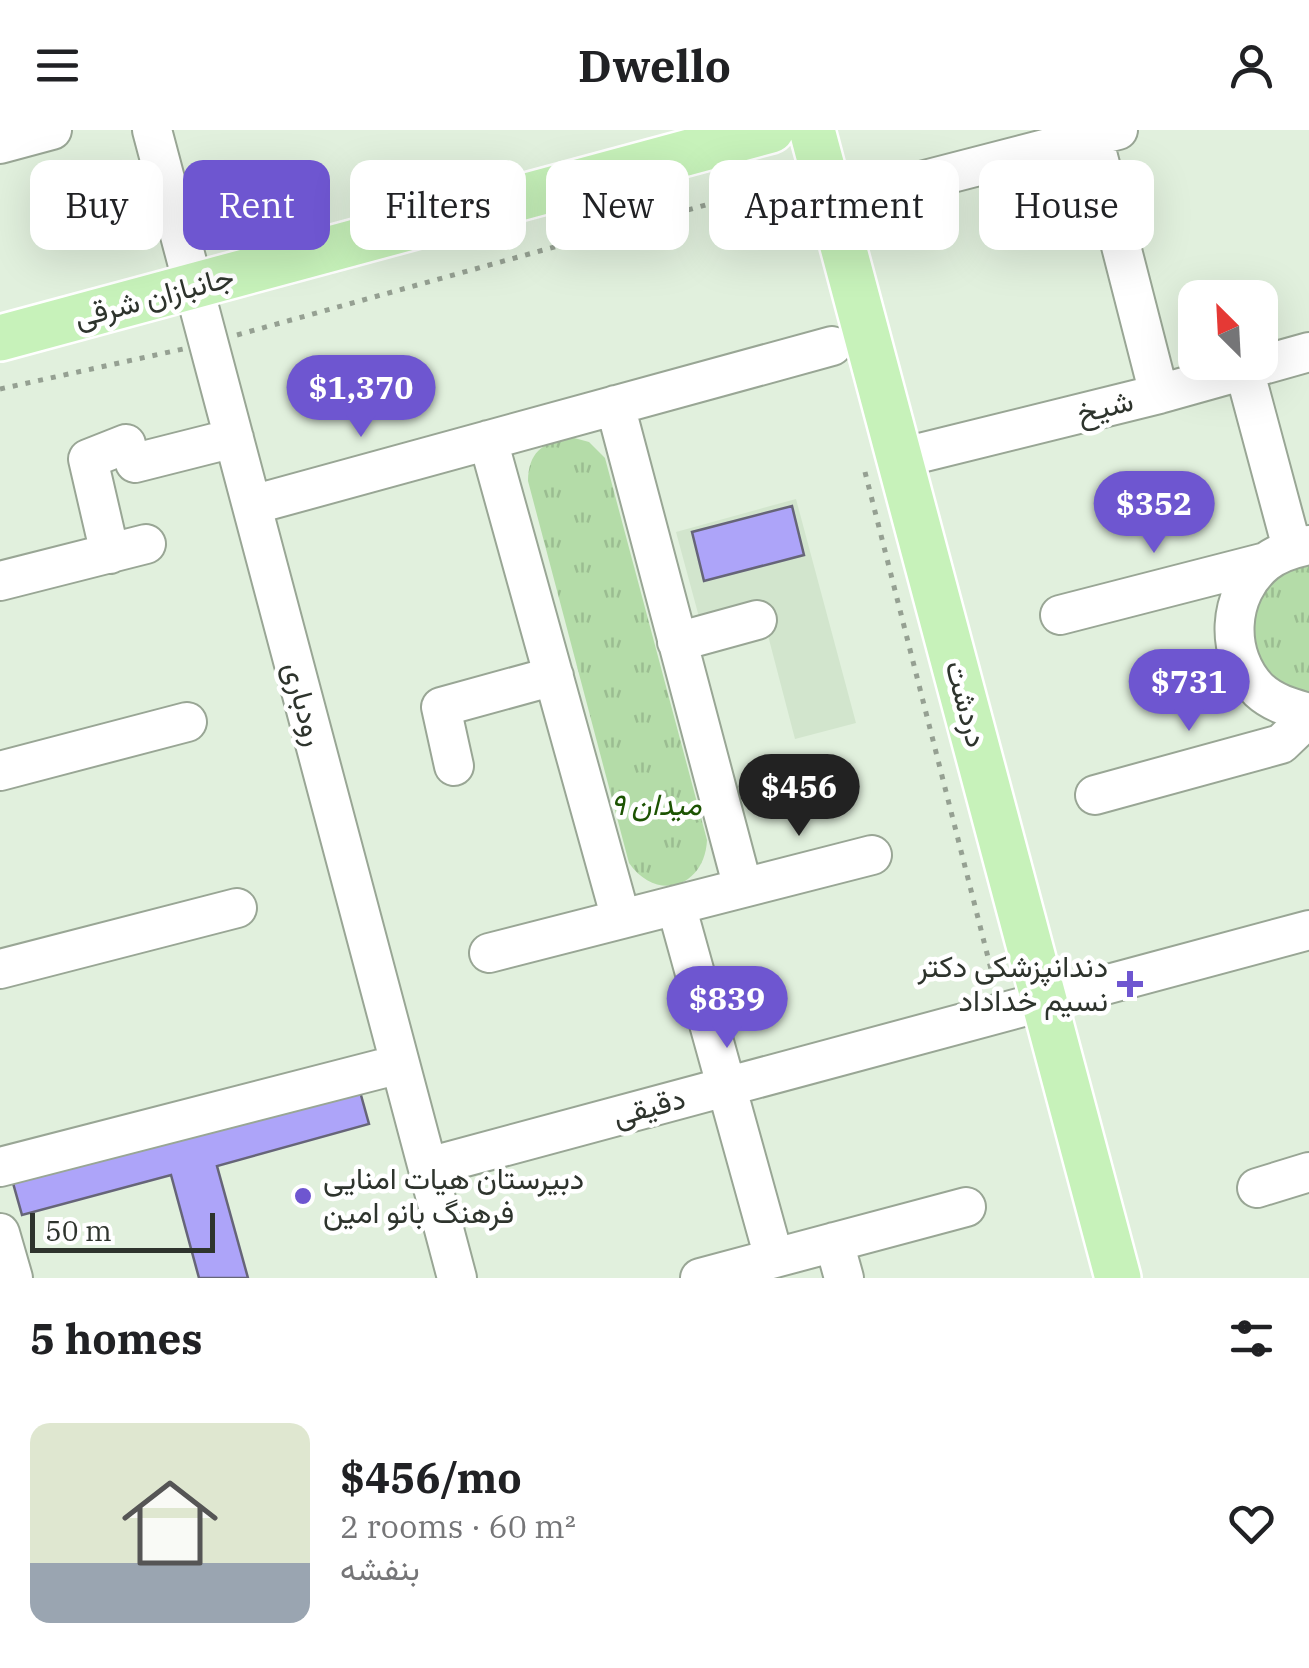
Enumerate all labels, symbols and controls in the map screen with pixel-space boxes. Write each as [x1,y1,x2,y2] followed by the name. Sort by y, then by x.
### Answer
[578,36,731,94] text: Dwello
[30,38,85,93] icon: menu
[1224,38,1279,93] icon: person
[30,160,163,250] chip: Buy
[183,160,330,250] chip: Rent
[350,160,526,250] chip: Filters
[546,160,689,250] chip: New
[709,160,959,250] chip: Apartment
[979,160,1154,250] chip: House
[70,256,238,336] street label: جانبازان شرقی
[1178,280,1278,380] north arrow
[1178,280,1278,380] map controls
[280,355,442,440] pin: $1,370
[309,366,413,408] text: $1,370
[1072,380,1137,433] street label: شیخ
[1095,471,1213,556] pin: $352
[1116,482,1192,524] text: $352
[1130,649,1248,734] pin: $731
[937,656,998,751] street label: دردشت
[276,657,335,750] street label: رودباری
[1151,660,1227,702] text: $731
[740,754,858,839] pin: $456
[761,765,837,807] text: $456
[611,784,702,823] park label: میدان ۹
[916,946,1108,1020] place label: دندانپزشکی دکتر نسیم خداداد
[668,966,786,1051] pin: $839
[1117,971,1143,997] marker: دندانپزشکی دکتر نسیم خداداد
[689,977,765,1019] text: $839
[608,1077,689,1134] street label: دقیقی
[323,1158,584,1231] place label: دبیرستان هیات امنایی فرهنگ بانو امین
[292,1185,314,1207] marker: دبیرستان هیات امنایی فرهنگ بانو امین
[30,1208,215,1252] scale bar
[45,1212,112,1249] text: 50 m
[30,1311,203,1366] text: 5 homes
[1224,1311,1279,1366] icon: filters
[340,1450,522,1505] text: $456/mo
[110,1463,230,1583] icon: home
[1224,1496,1279,1551] icon: heart
[340,1505,576,1547] text: 2 rooms · 60 m²
[340,1547,420,1589] text: بنفشه

